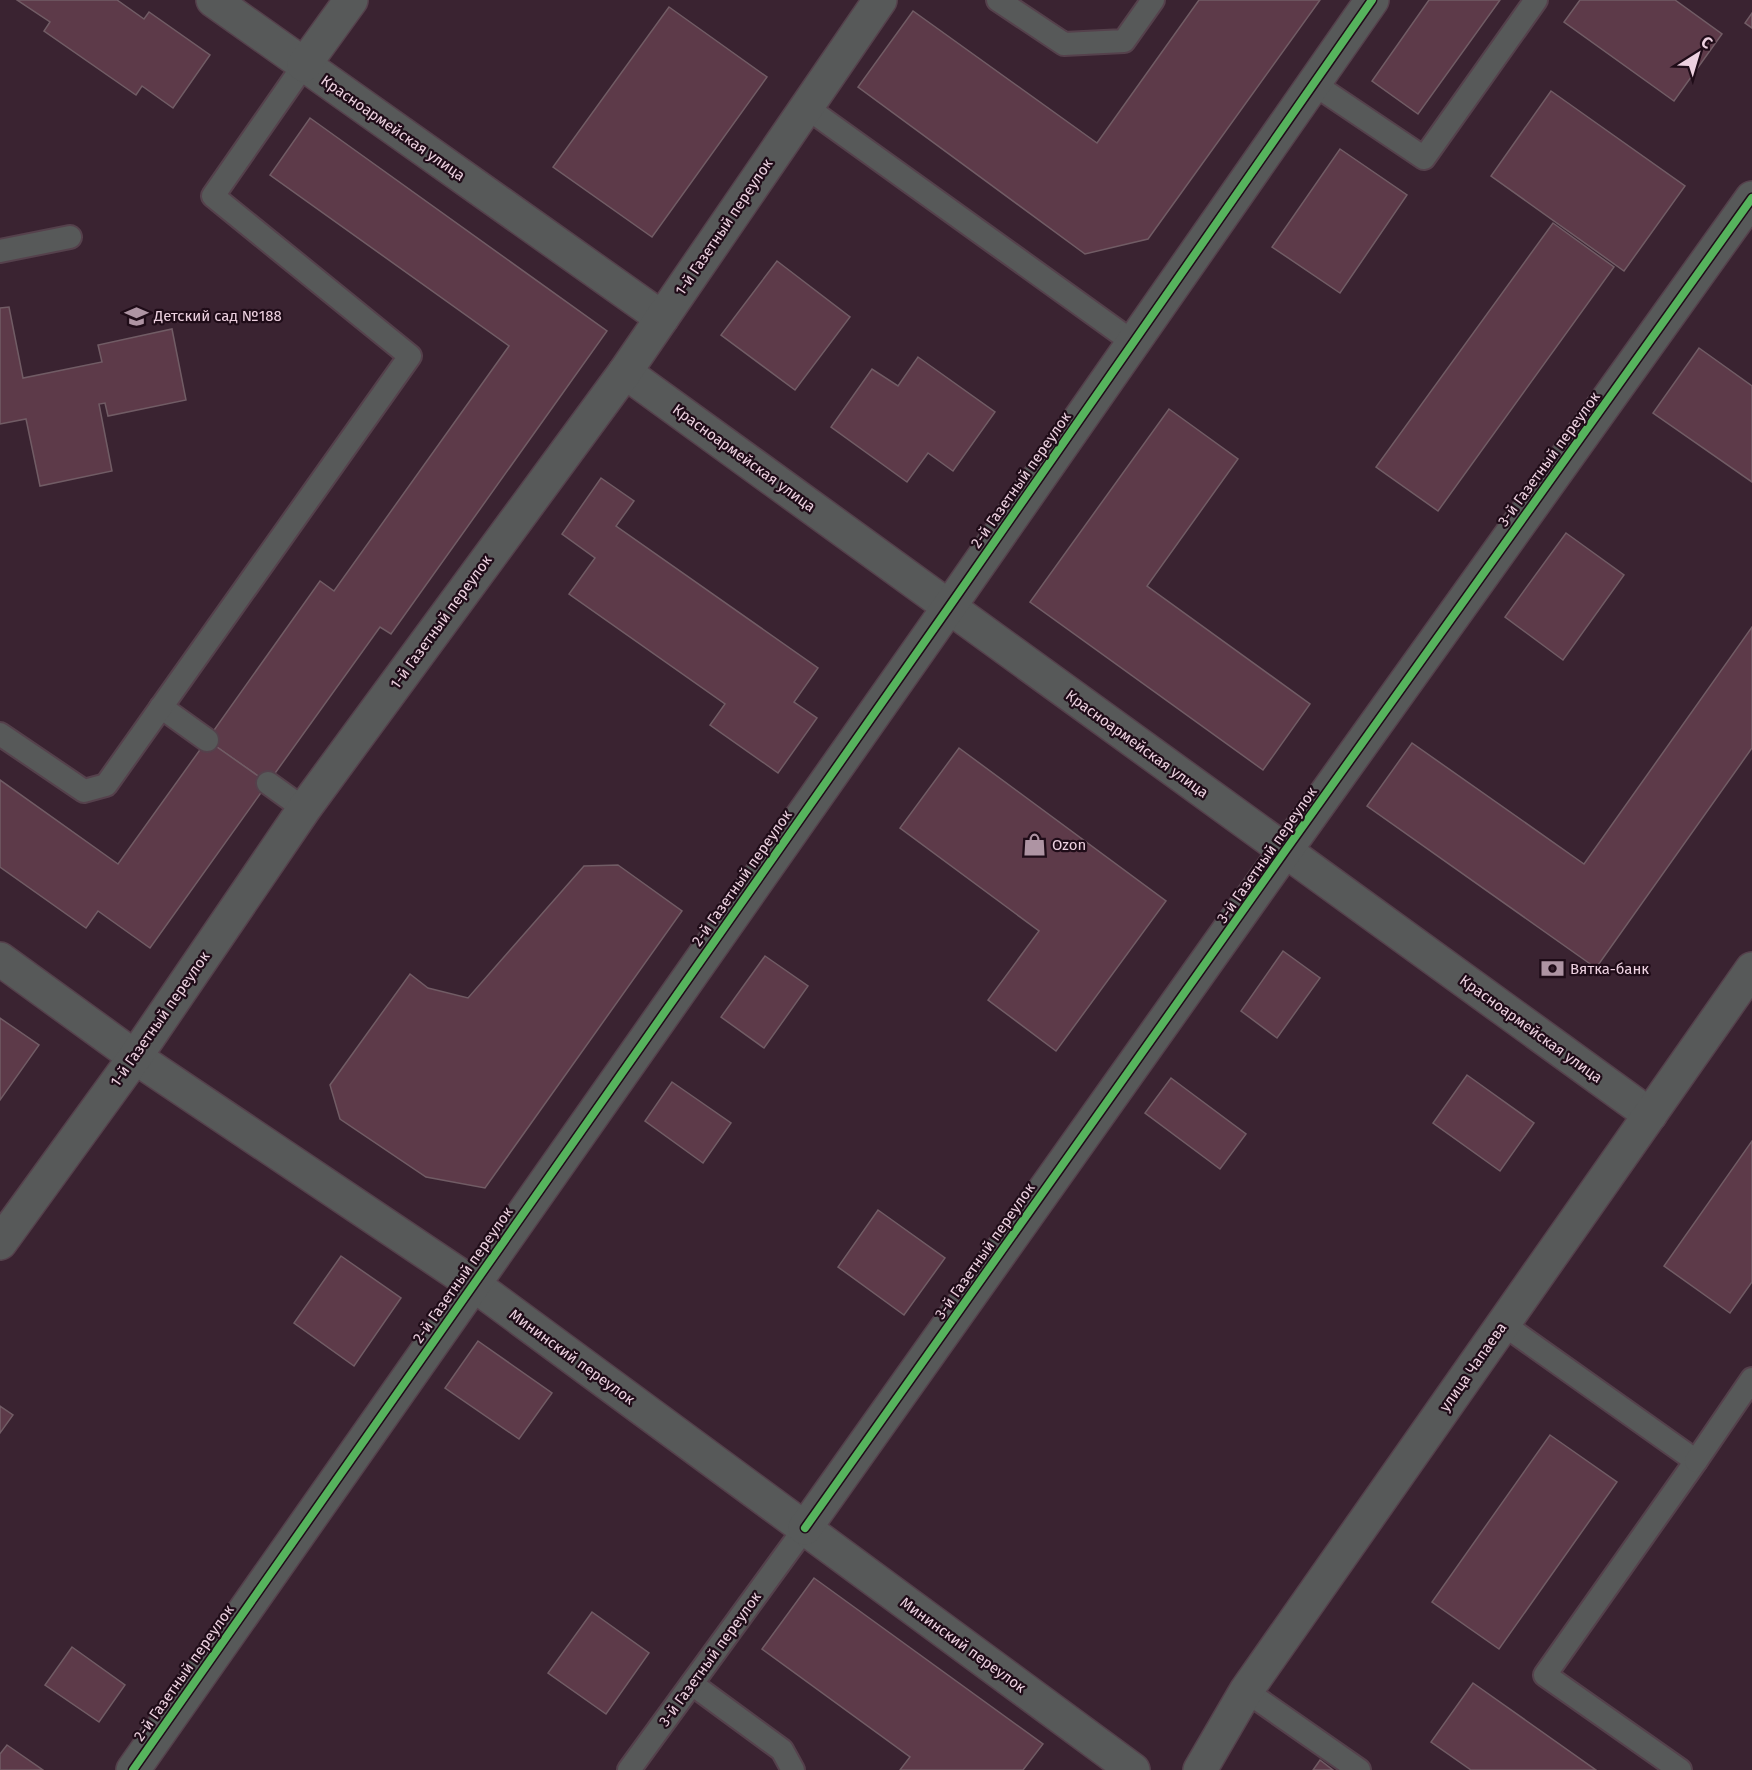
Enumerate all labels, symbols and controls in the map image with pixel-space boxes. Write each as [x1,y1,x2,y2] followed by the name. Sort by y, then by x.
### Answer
[1668,24,1728,84] north arrow
[1697,32,1717,53] text: С
[318,71,468,185] street label: Красноармейская улица
[671,155,777,299] street label: 1-й Газетный переулок
[123,303,149,329] school or university icon: Детский сад №188
[153,307,282,325] place label: Детский сад №188
[1494,388,1604,530] street label: 3-й Газетный переулок
[669,400,819,516] street label: Красноармейская улица
[967,408,1075,552] street label: 2-й Газетный переулок
[386,551,496,692] street label: 1-й Газетный переулок
[1062,686,1212,802] street label: Красноармейская улица
[1213,783,1321,927] street label: 3-й Газетный переулок
[688,806,796,950] street label: 2-й Газетный переулок
[1021,832,1047,858] shop icon: Ozon
[1052,836,1086,854] place label: Ozon
[106,948,214,1090] street label: 1-й Газетный переулок
[1539,956,1565,982] bank icon: Вятка-банк
[1570,960,1649,978] place label: Вятка-банк
[1456,971,1606,1087] street label: Красноармейская улица
[931,1179,1039,1323] street label: 3-й Газетный переулок
[409,1203,517,1347] street label: 2-й Газетный переулок
[506,1305,638,1409] street label: Мининский переулок
[1436,1319,1510,1415] street label: улица Чапаева
[655,1588,765,1730] street label: 3-й Газетный переулок
[897,1593,1029,1697] street label: Мининский переулок
[130,1601,238,1745] street label: 2-й Газетный переулок

